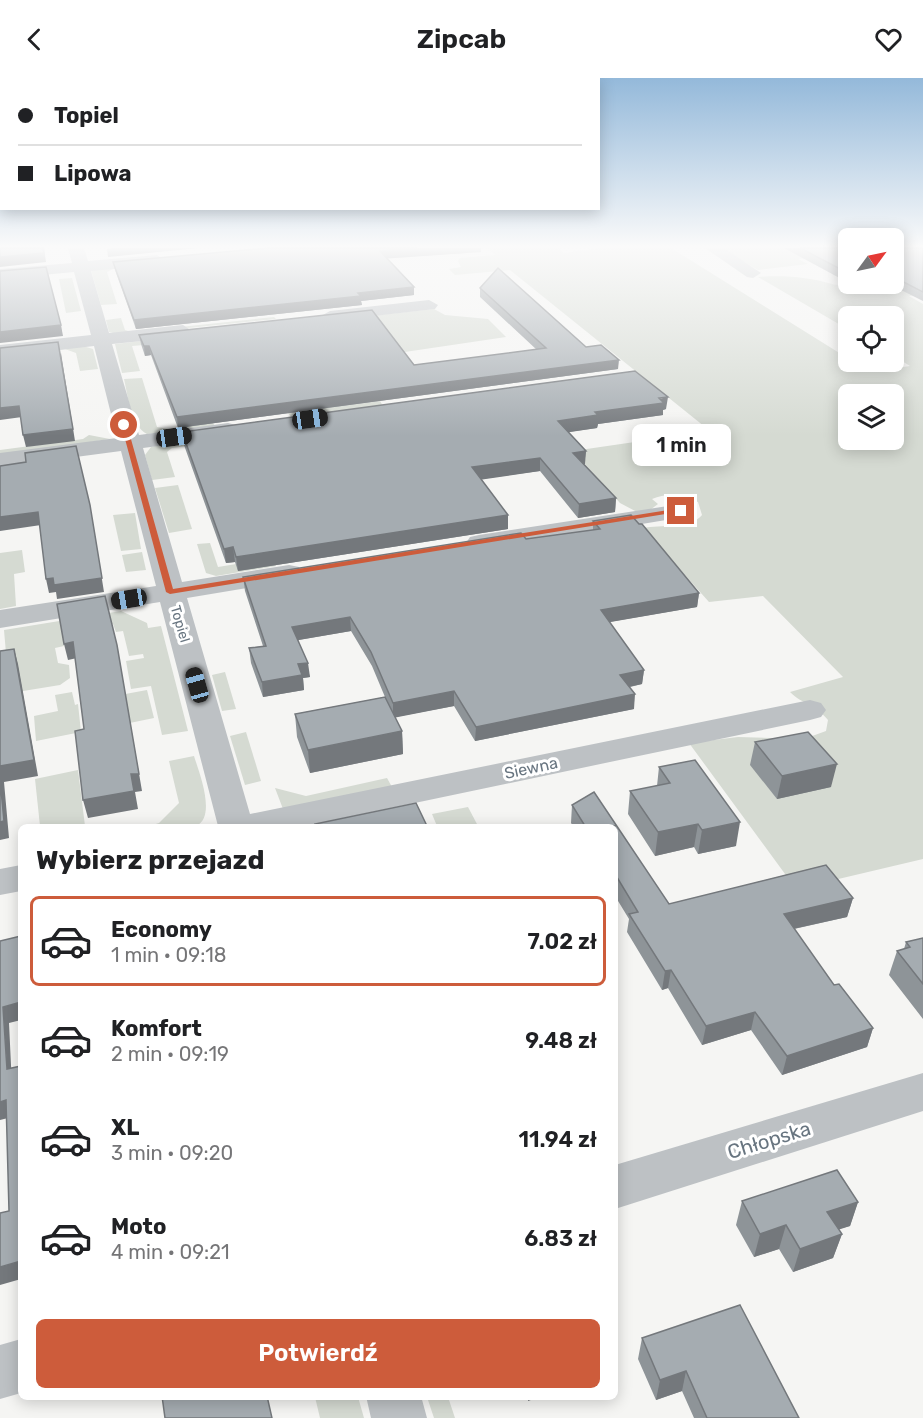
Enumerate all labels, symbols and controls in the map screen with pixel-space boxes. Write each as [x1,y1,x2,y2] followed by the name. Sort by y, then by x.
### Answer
[18,23,51,56] icon: back
[417,23,506,55] text: Zipcab
[872,23,905,56] icon: heart
[54,102,119,129] text: Topiel
[54,160,131,187] text: Lipowa
[838,228,904,294] north arrow
[838,228,904,450] map controls
[838,306,904,372] button: locate
[838,384,904,450] button: layers
[291,408,329,430] car
[110,411,137,438] route start
[632,424,730,466] callout: 1 min
[155,426,193,448] car
[656,433,707,457] text: 1 min
[667,497,694,524] route end
[110,587,148,611] car
[167,603,193,645] street label: Topiel
[183,665,211,705] car
[503,753,559,783] street label: Siewna
[36,844,264,876] text: Wybierz przejazd
[39,914,93,968] icon: car
[111,916,212,943] text: Economy
[528,928,597,955] text: 7.02 zł
[111,943,227,967] text: 1 min · 09:18
[39,1013,93,1067] icon: car
[111,1015,202,1042] text: Komfort
[525,1027,597,1054] text: 9.48 zł
[111,1042,229,1066] text: 2 min · 09:19
[39,1112,93,1166] icon: car
[111,1114,139,1141] text: XL
[724,1116,814,1164] street label: Chłopska
[519,1126,597,1153] text: 11.94 zł
[111,1141,233,1165] text: 3 min · 09:20
[39,1211,93,1265] icon: car
[111,1213,166,1240] text: Moto
[524,1225,597,1252] text: 6.83 zł
[111,1240,229,1264] text: 4 min · 09:21
[36,1319,600,1388] button: Potwierdź

